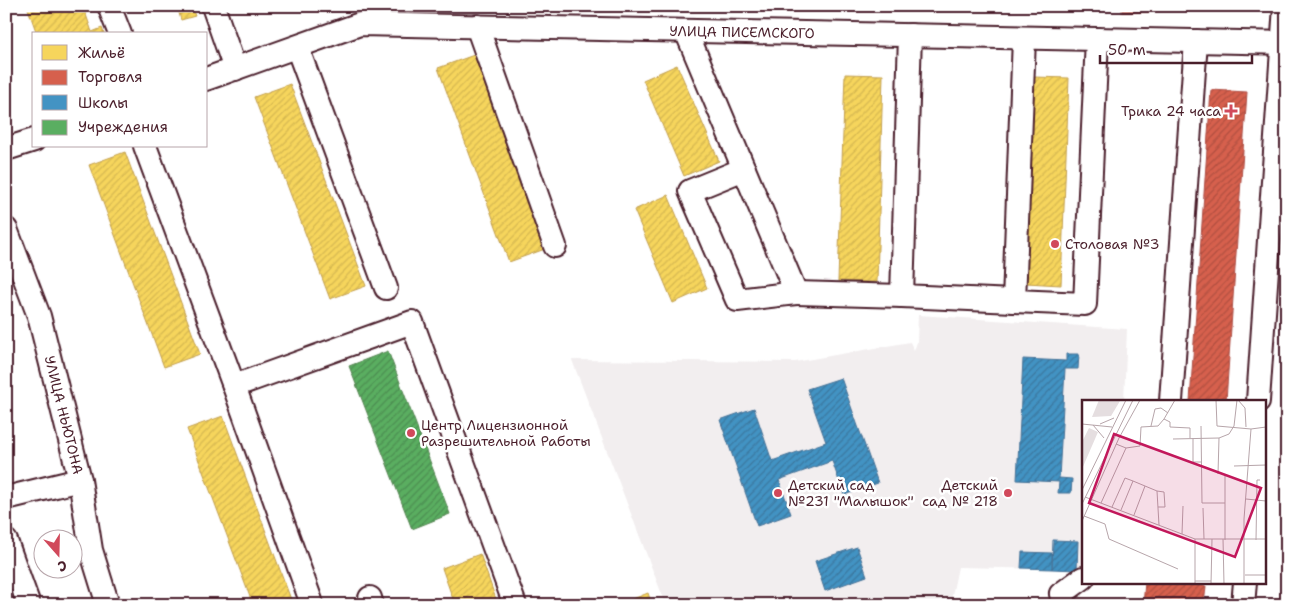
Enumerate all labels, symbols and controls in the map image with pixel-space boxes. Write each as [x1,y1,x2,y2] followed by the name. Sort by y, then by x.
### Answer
[669,22,815,42] street label: УЛИЦА ПИСЕМСКОГО
[32,32,208,148] legend
[1100,32,1253,64] scale bar
[1108,40,1146,60] text: 50 m
[78,43,125,63] text: Жильё
[78,67,143,87] text: Торговля
[78,93,128,113] text: Школы
[1121,102,1221,120] place label: Трика 24 часа
[1225,105,1237,117] marker: Трика 24 часа
[78,117,168,137] text: Учреждения
[1065,235,1159,253] place label: Столовая №3
[1049,238,1061,250] marker: Столовая №3
[41,354,87,476] street label: УЛИЦА НЬЮТОНА
[1082,400,1266,584] inset map
[421,416,591,450] place label: Центр Лицензионной Разрешительной Работы
[405,427,417,439] marker: Центр Лицензионной Разрешительной Работы
[788,476,914,510] place label: Детский сад №231 "Малышок"
[922,476,998,510] place label: Детский сад № 218
[772,487,784,499] marker: Детский сад №231 "Малышок"
[1002,487,1014,499] marker: Детский сад № 218
[32,528,82,578] north arrow
[55,556,70,576] text: С

